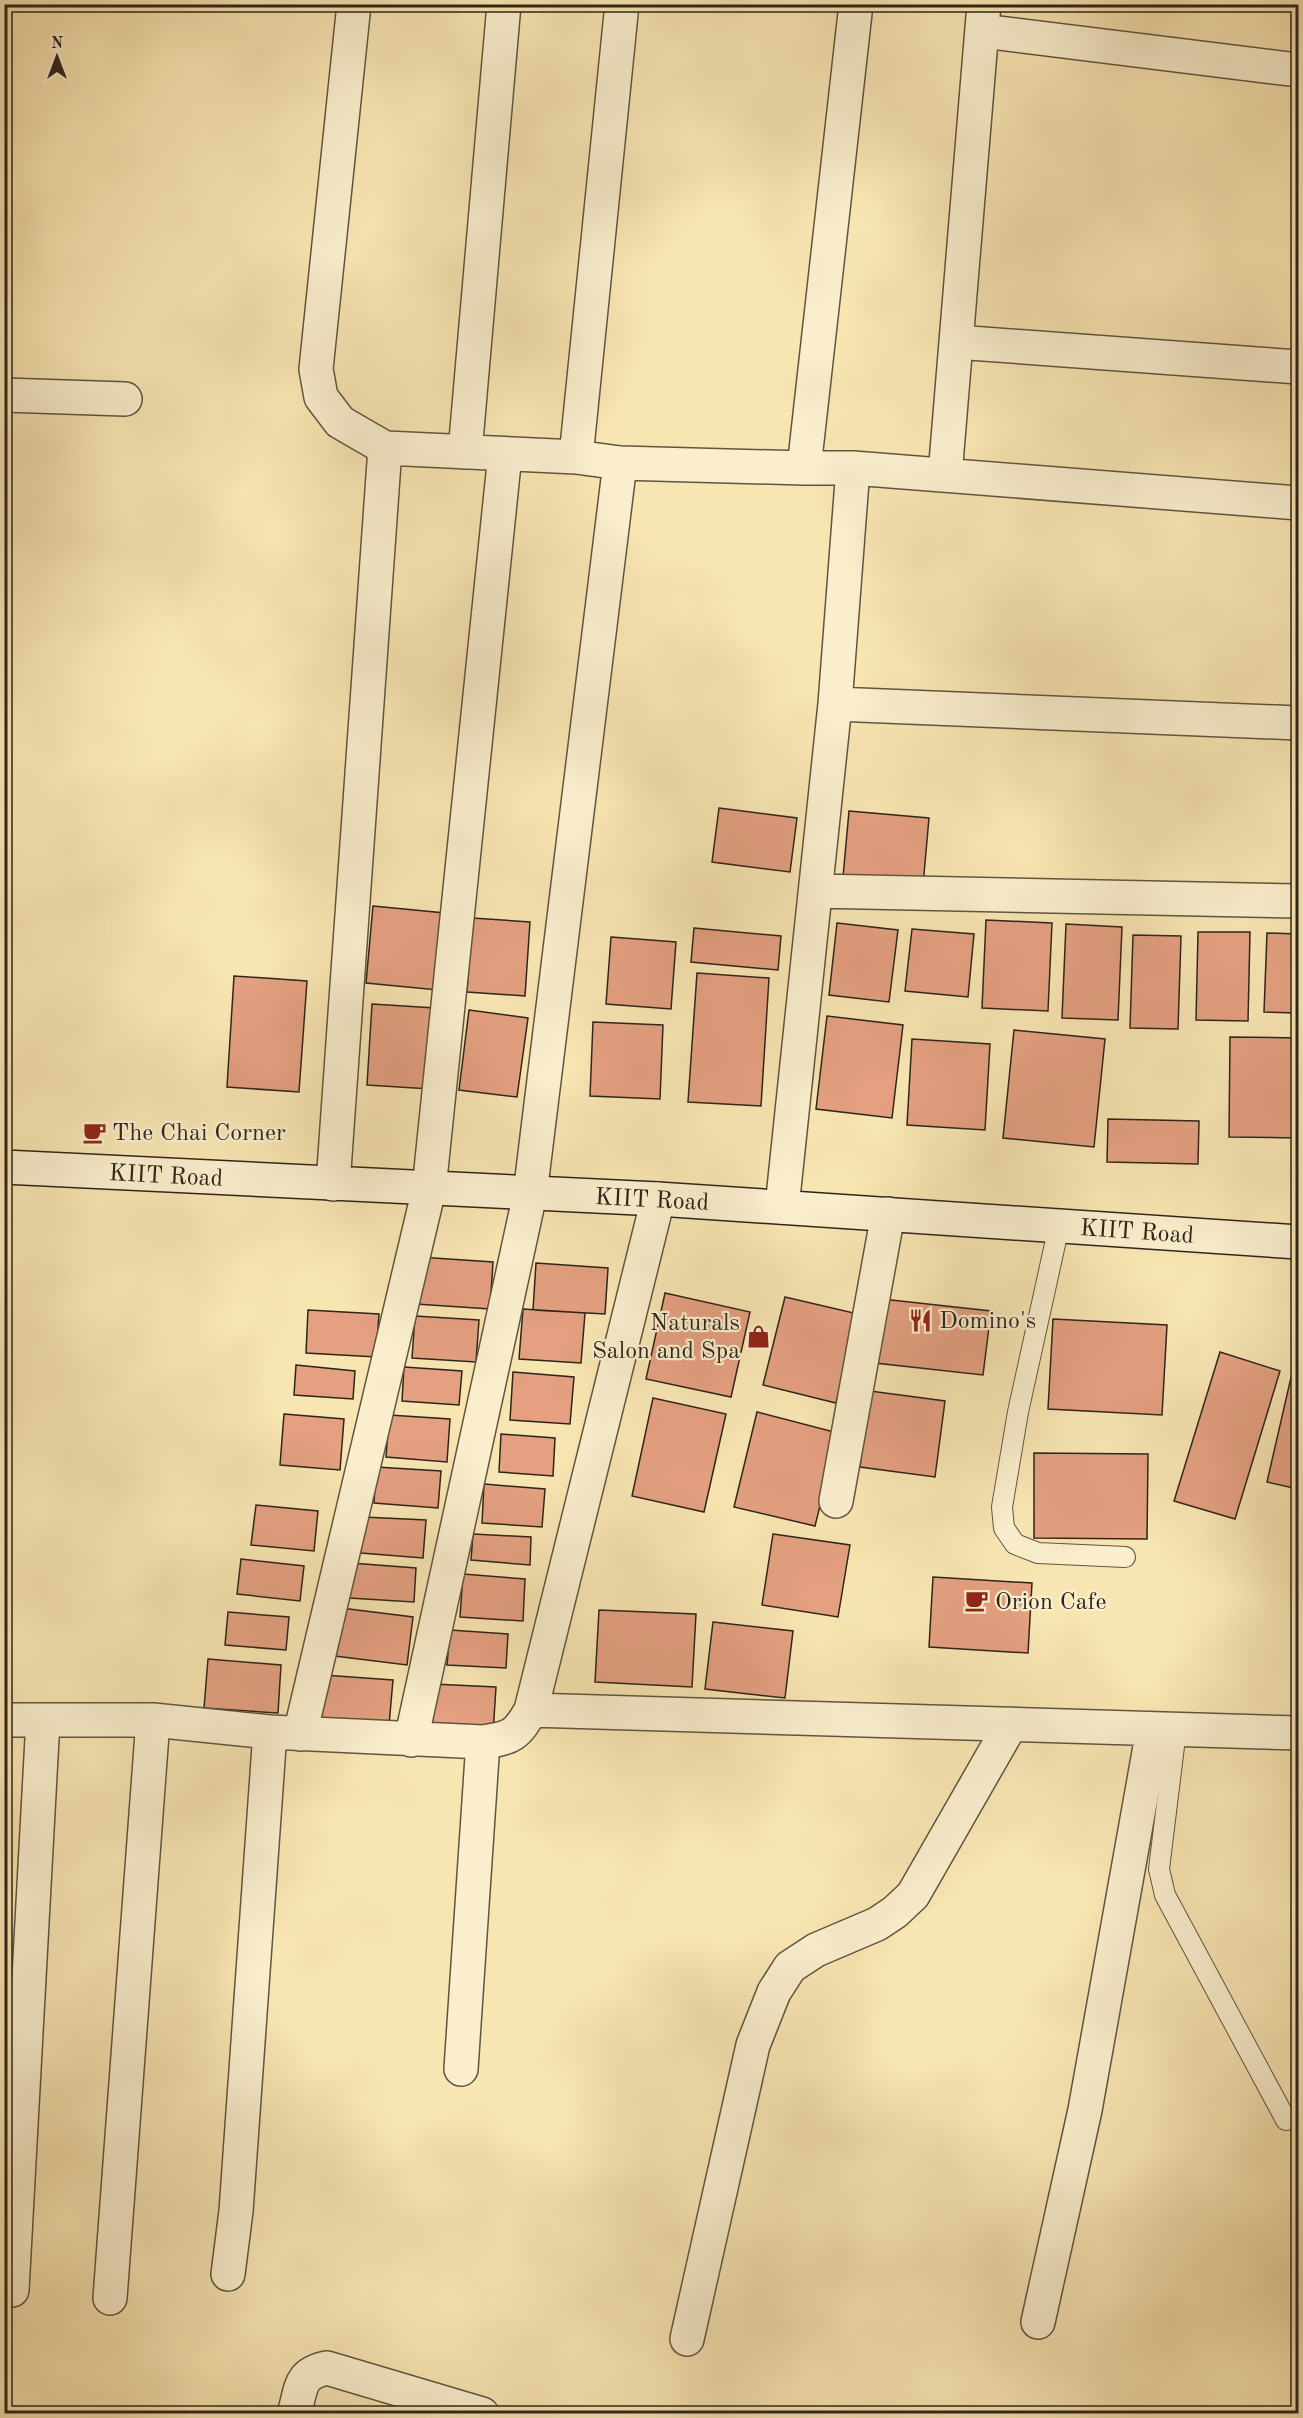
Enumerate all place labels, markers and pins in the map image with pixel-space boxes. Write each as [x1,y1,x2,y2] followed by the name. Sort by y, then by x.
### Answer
[81,1119,107,1145] cafe icon: The Chai Corner
[112,1122,286,1146] place label: The Chai Corner
[908,1307,934,1333] restaurant icon: Domino's
[939,1310,1036,1334] place label: Domino's
[592,1312,740,1364] place label: Naturals Salon and Spa
[745,1323,771,1349] shop icon: Naturals Salon and Spa
[964,1588,990,1614] cafe icon: Orion Cafe
[995,1591,1107,1615] place label: Orion Cafe

